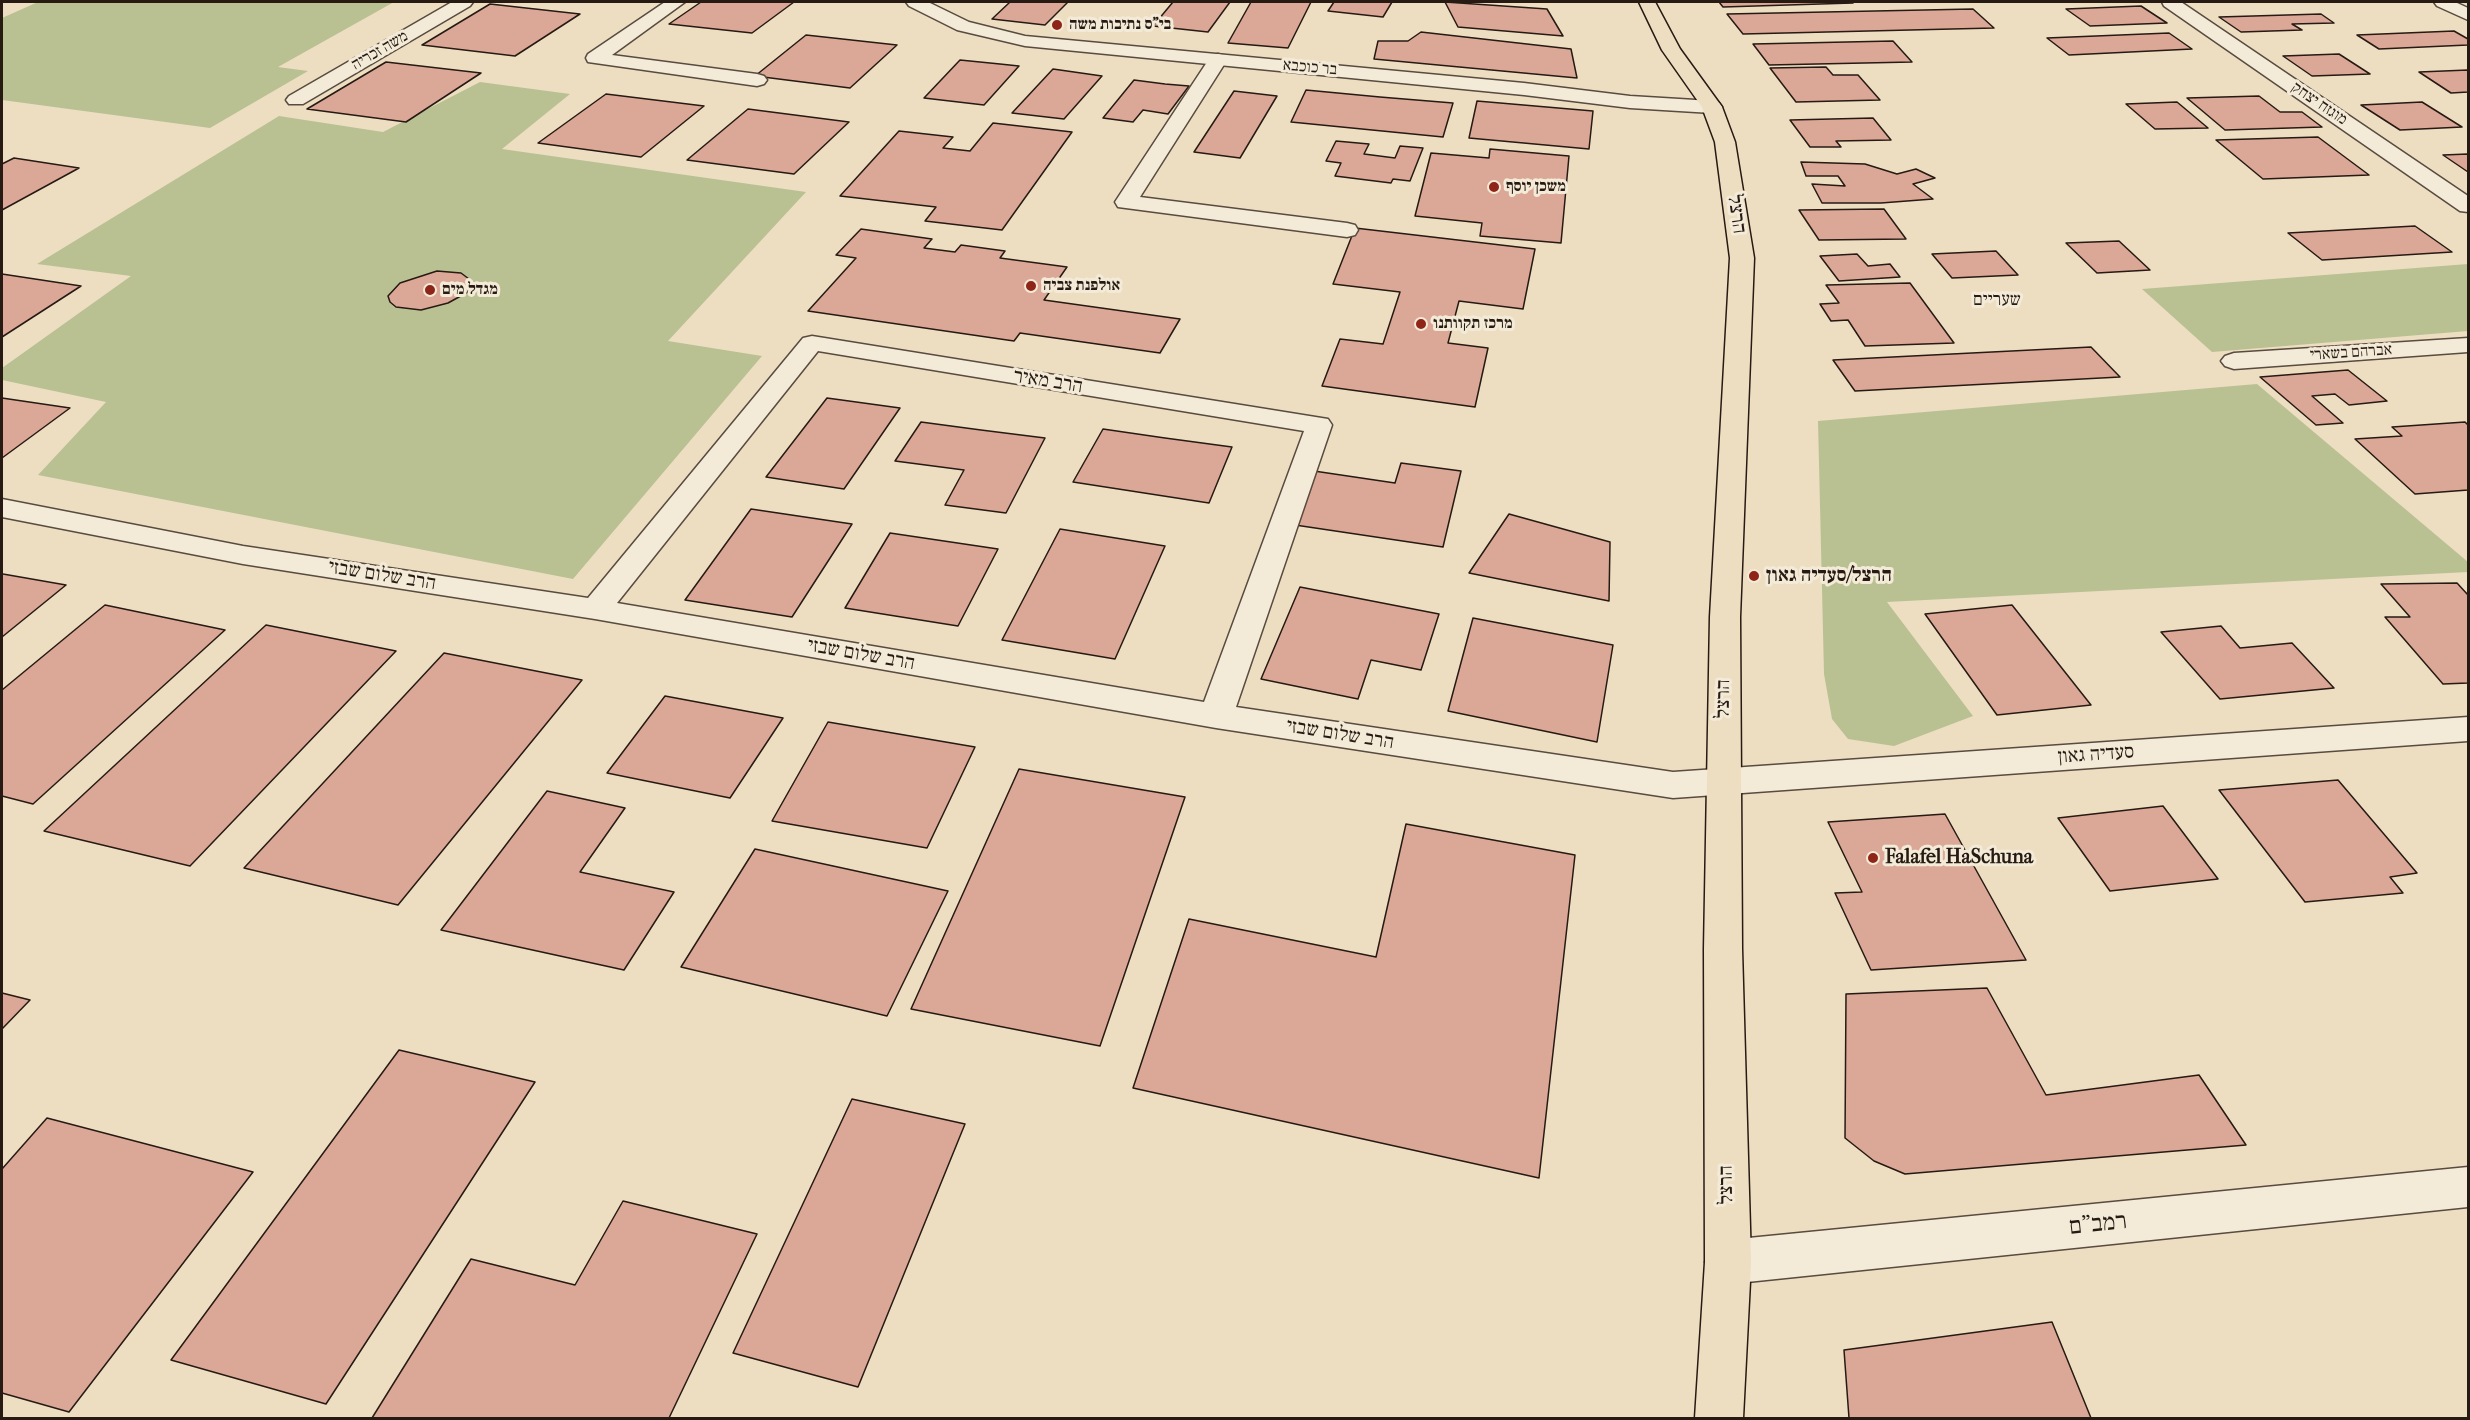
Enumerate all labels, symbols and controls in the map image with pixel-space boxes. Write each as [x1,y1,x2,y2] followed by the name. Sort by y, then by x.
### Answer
[1069,15,1171,35] place label: בי"ס נתיבות משה
[1050,18,1064,32] marker: בי"ס נתיבות משה
[348,27,412,75] street label: משה זכריה
[1282,56,1338,80] street label: בר כוכבא
[2287,78,2351,130] street label: מוגזח יצחק
[1506,177,1566,197] place label: משכן יוסף
[1487,180,1501,194] marker: משכן יוסף
[1721,193,1751,235] street label: הרצל
[1043,276,1120,296] place label: אולפנת צביה
[1024,279,1038,293] marker: אולפנת צביה
[442,280,498,300] place label: מגדל מים
[423,283,437,297] marker: מגדל מים
[1973,290,2021,312] district label: שעריים
[1433,314,1513,334] place label: מרכז תקוותנו
[1414,317,1428,331] marker: מרכז תקוותנו
[2309,341,2393,365] street label: אברהם בשארי
[1012,365,1084,399] street label: הרב מאיר
[326,556,438,596] street label: הרב שלום שבזי
[1766,564,1892,588] place label: הרצל/סעדיה גאון
[1747,569,1761,583] marker: הרצל/סעדיה גאון
[805,634,917,676] street label: הרב שלום שבזי
[1712,679,1736,719] street label: הרצל
[1284,715,1396,755] street label: הרב שלום שבזי
[2057,740,2135,770] street label: סעדיה גאון
[1885,846,2033,870] place label: Falafel HaSchuna
[1866,851,1880,865] marker: Falafel HaSchuna
[1715,1165,1739,1205] street label: הרצל
[2068,1208,2128,1242] street label: רמב"ם

